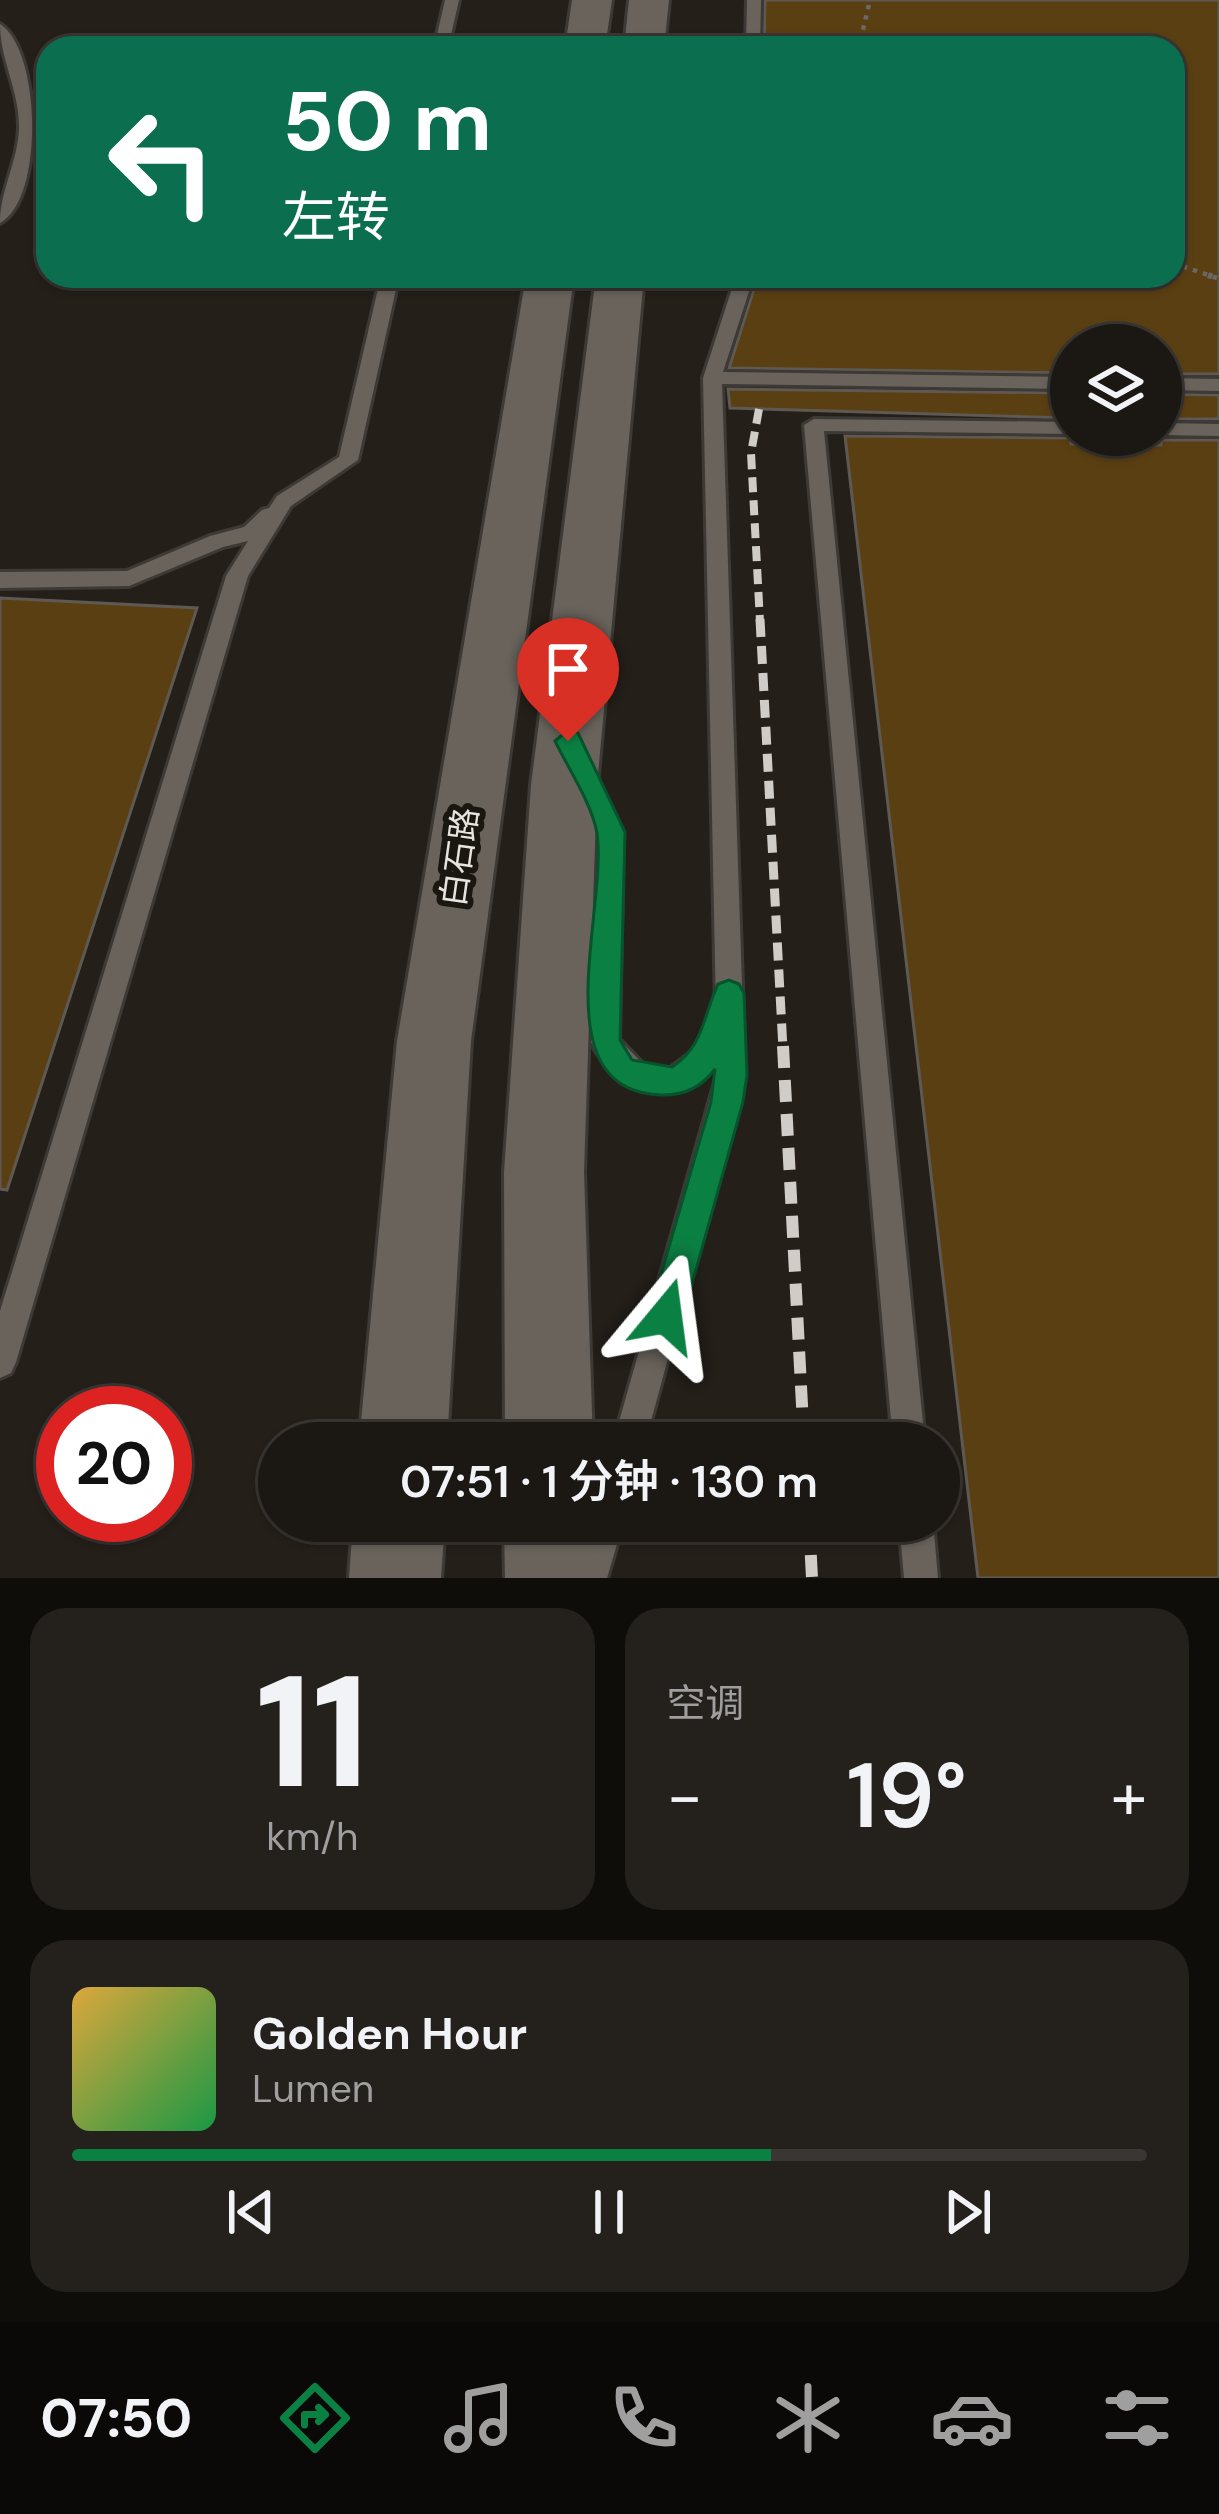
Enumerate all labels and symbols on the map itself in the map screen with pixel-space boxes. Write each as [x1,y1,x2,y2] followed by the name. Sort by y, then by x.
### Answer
[517,618,619,741] pin
[431,805,488,909] street label: 白石路
[603,1253,729,1379] position arrow
[36,1386,192,1542] speed limit sign: 20

